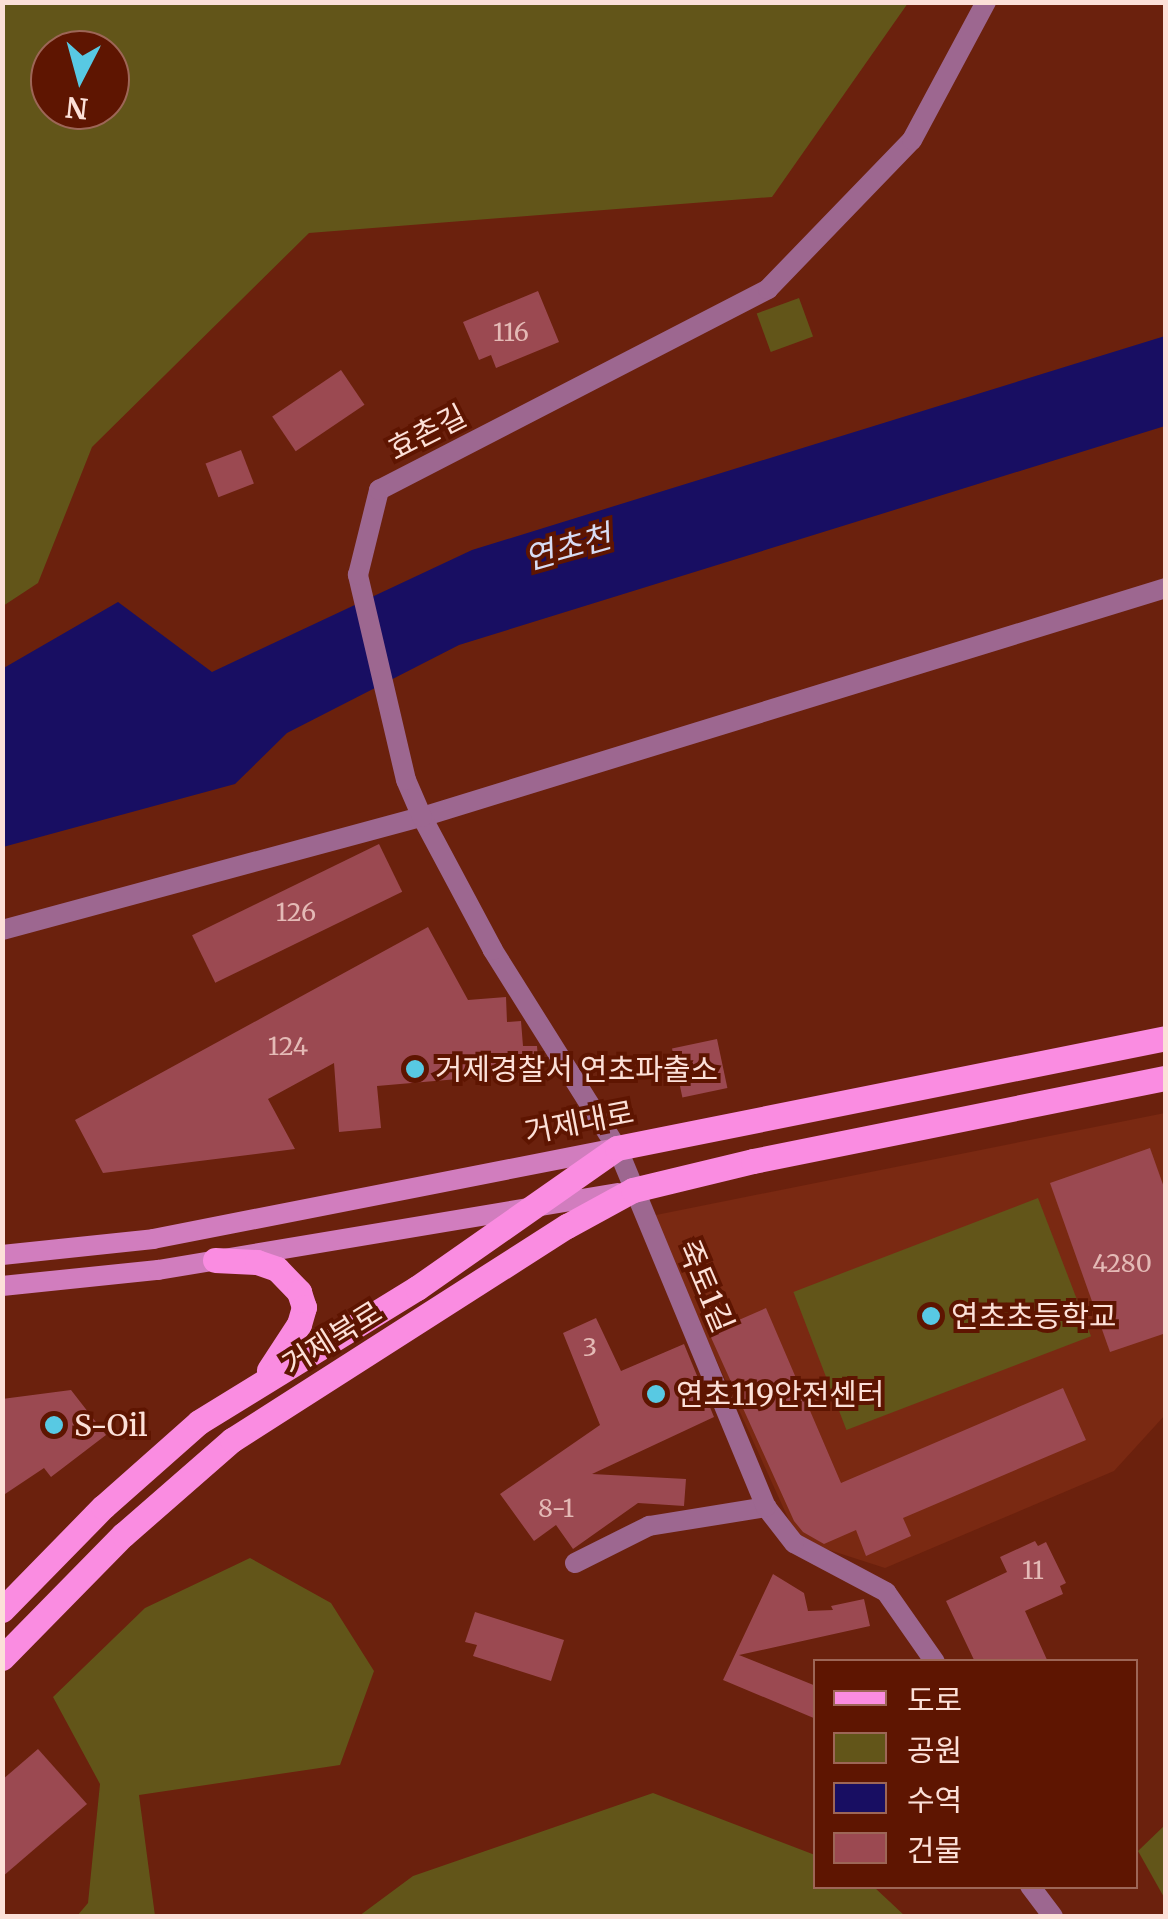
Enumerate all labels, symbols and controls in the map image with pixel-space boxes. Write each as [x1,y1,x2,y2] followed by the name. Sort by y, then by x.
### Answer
[30,30,130,130] north arrow
[64,89,90,127] text: N
[493,317,529,347] house number: 116
[382,397,472,467] street label: 효촌길
[520,517,616,579] water label: 연초천
[276,897,316,927] house number: 126
[268,1031,308,1061] house number: 124
[435,1051,718,1087] place label: 거제경찰서 연초파출소
[404,1058,426,1080] marker: 거제경찰서 연초파출소
[521,1094,637,1150] street label: 거제대로
[671,1235,741,1337] street label: 죽토1길
[1092,1248,1152,1278] house number: 4280
[276,1293,388,1383] street label: 거제북로
[951,1298,1117,1334] place label: 연초초등학교
[920,1305,942,1327] marker: 연초초등학교
[583,1332,597,1362] house number: 3
[676,1376,885,1412] place label: 연초119안전센터
[645,1383,667,1405] marker: 연초119안전센터
[74,1407,148,1443] place label: S-Oil
[43,1414,65,1436] marker: S-Oil
[538,1493,574,1523] house number: 8-1
[1022,1555,1044,1585] house number: 11
[813,1659,1138,1889] legend
[907,1681,962,1719] text: 도로
[907,1731,962,1769] text: 공원
[907,1781,962,1819] text: 수역
[907,1831,962,1869] text: 건물

